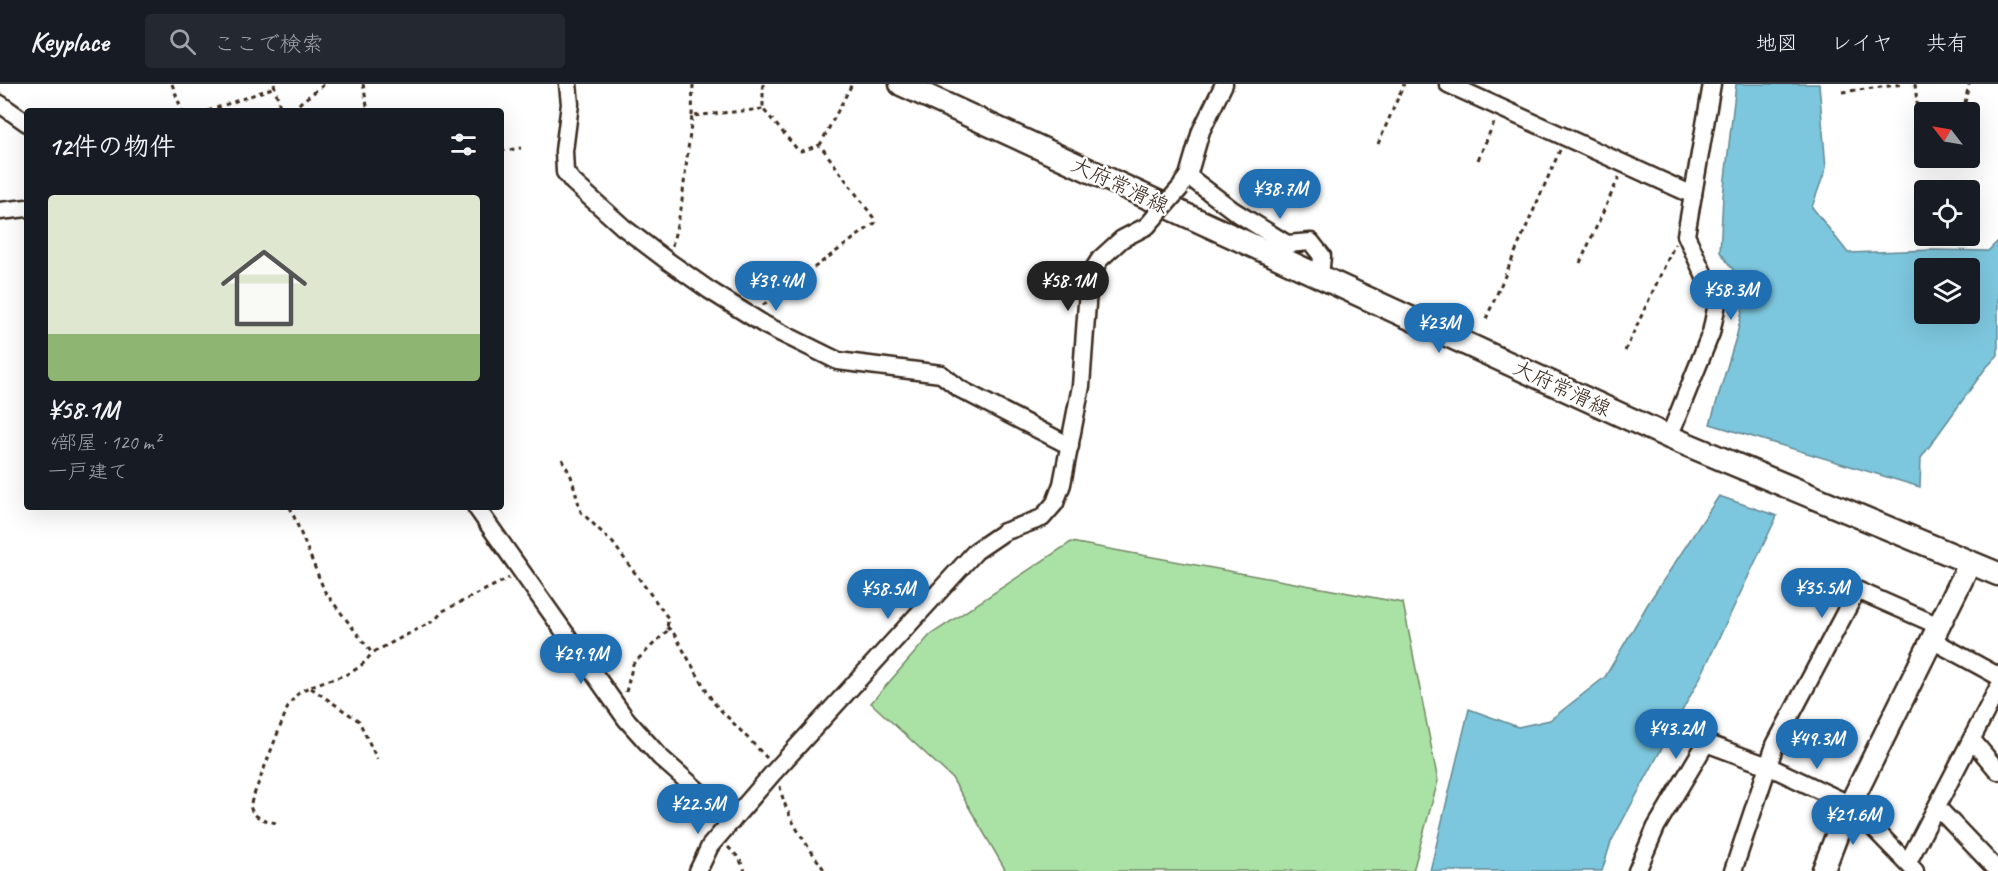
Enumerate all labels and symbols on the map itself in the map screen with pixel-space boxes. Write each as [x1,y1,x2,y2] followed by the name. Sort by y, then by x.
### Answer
[1914,102,1980,168] north arrow
[1067,151,1173,219] street label: 大府常滑線
[1231,169,1329,220] pin: ¥38.7M
[727,261,825,312] pin: ¥39.4M
[1019,261,1117,312] pin: ¥58.1M
[1682,270,1780,321] pin: ¥58.3M
[1403,303,1475,354] pin: ¥23M
[1509,354,1615,422] street label: 大府常滑線
[1773,568,1871,619] pin: ¥35.5M
[839,569,937,620] pin: ¥58.5M
[532,634,630,685] pin: ¥29.9M
[1627,709,1725,760] pin: ¥43.2M
[1768,719,1866,770] pin: ¥49.3M
[649,784,747,835] pin: ¥22.5M
[1804,795,1902,846] pin: ¥21.6M

